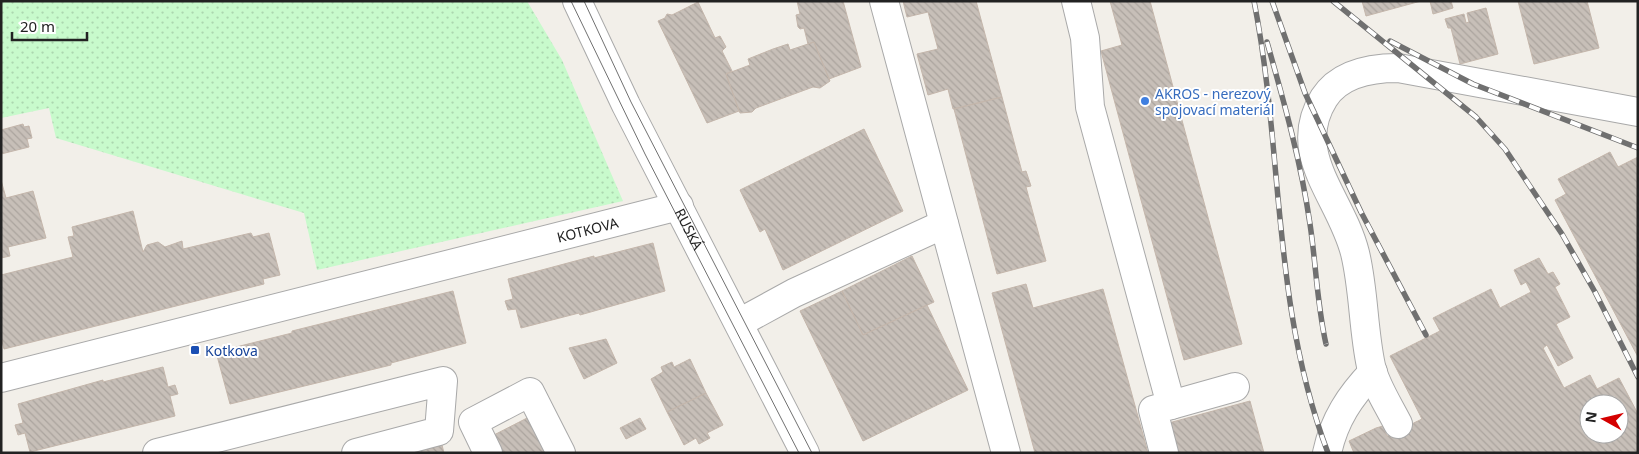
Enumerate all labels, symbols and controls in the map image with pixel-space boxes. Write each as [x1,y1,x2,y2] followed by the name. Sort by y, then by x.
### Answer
[12,10,88,42] scale bar
[20,16,55,36] text: 20 m
[1155,84,1274,119] place label: AKROS - nerezový spojovací materiál
[1139,95,1151,107] marker: AKROS - nerezový spojovací materiál
[671,205,708,253] street label: RUSKÁ
[555,212,620,246] street label: KOTKOVA
[205,341,258,360] place label: Kotkova
[189,344,201,356] marker: Kotkova
[1579,394,1629,444] north arrow
[1580,410,1601,424] text: N

